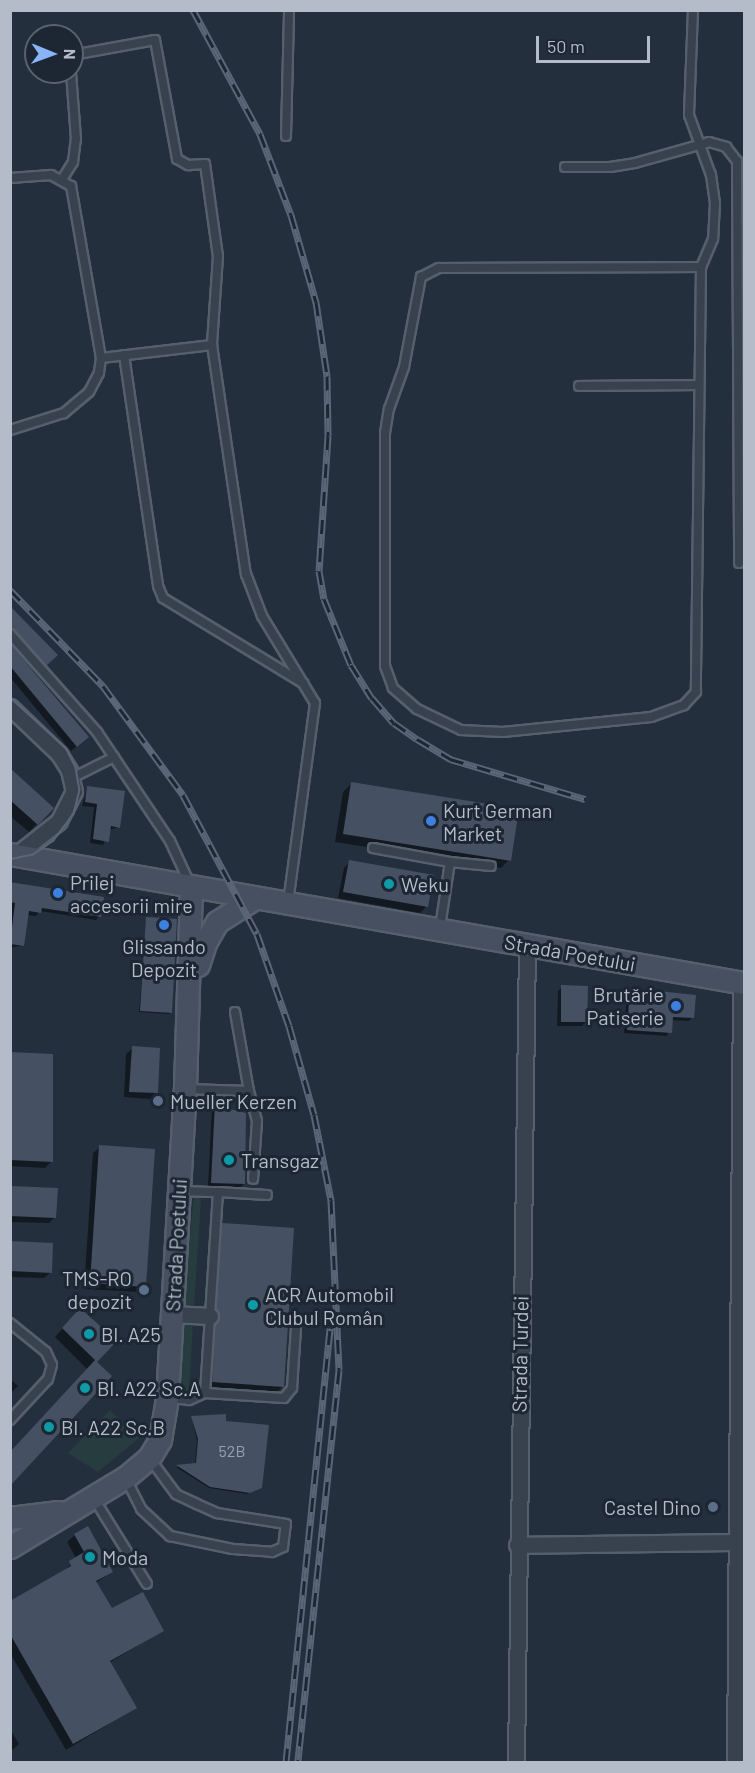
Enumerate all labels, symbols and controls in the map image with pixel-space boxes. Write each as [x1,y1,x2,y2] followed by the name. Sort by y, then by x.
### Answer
[24,24,84,84] north arrow
[539,24,653,62] scale bar
[547,35,585,57] text: 50 m
[61,49,80,60] text: N
[443,798,552,845] place label: Kurt German Market
[424,814,438,828] marker: Kurt German Market
[70,870,193,917] place label: Prilej accesorii mire
[401,872,449,896] place label: Weku
[382,877,396,891] marker: Weku
[51,886,65,900] marker: Prilej accesorii mire
[157,918,171,932] marker: Glissando Depozit
[502,930,638,976] street label: Strada Poetului
[122,934,206,981] place label: Glissando Depozit
[586,982,664,1029] place label: Brutărie Patiserie
[669,999,683,1013] marker: Brutărie Patiserie
[170,1089,297,1113] place label: Mueller Kerzen
[151,1094,165,1108] marker: Mueller Kerzen
[241,1148,319,1172] place label: Transgaz
[222,1153,236,1167] marker: Transgaz
[161,1178,191,1312] street label: Strada Poetului
[62,1266,132,1313] place label: TMS-RO depozit
[265,1282,394,1329] place label: ACR Automobil Clubul Român
[137,1283,151,1297] marker: TMS-RO depozit
[507,1295,533,1413] street label: Strada Turdei
[246,1298,260,1312] marker: ACR Automobil Clubul Român
[101,1322,161,1346] place label: Bl. A25
[82,1327,96,1341] marker: Bl. A25
[97,1376,201,1400] place label: Bl. A22 Sc.A
[78,1381,92,1395] marker: Bl. A22 Sc.A
[61,1415,165,1439] place label: Bl. A22 Sc.B
[42,1420,56,1434] marker: Bl. A22 Sc.B
[219,1441,245,1461] house number: 52B
[604,1495,701,1519] place label: Castel Dino
[706,1500,720,1514] marker: Castel Dino
[102,1545,148,1569] place label: Moda
[83,1550,97,1564] marker: Moda

